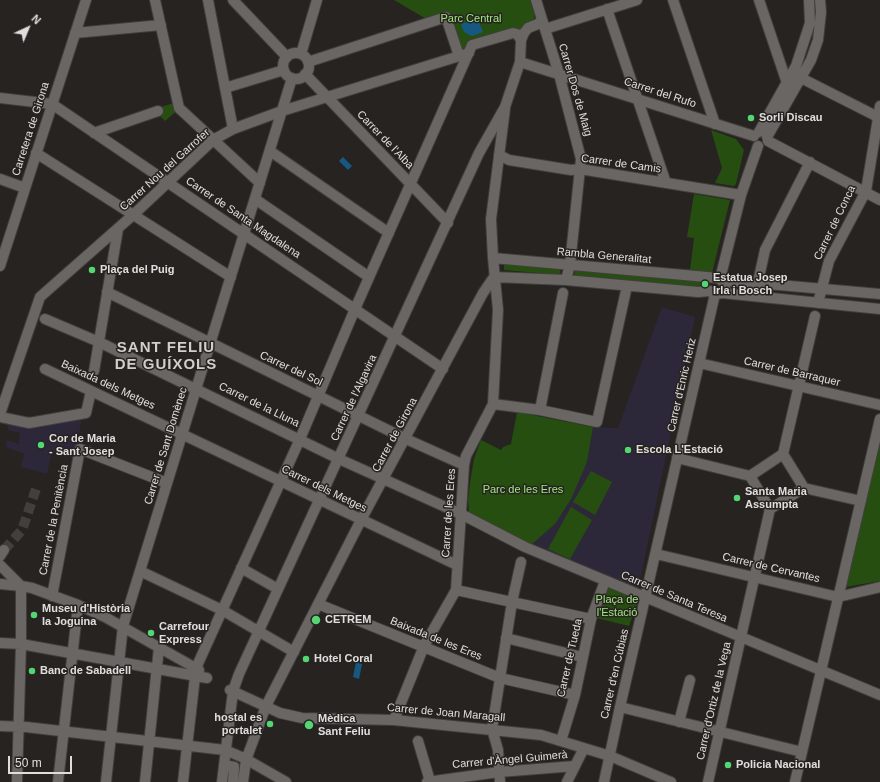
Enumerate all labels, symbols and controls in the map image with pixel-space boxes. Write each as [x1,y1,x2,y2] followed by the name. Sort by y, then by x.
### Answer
[8,8,48,48] north arrow
[29,12,43,26] text: N
[440,12,502,26] park label: Parc Central
[555,42,595,138] street label: Carrer Dos de Maig
[622,75,698,111] street label: Carrer del Rufo
[10,80,52,178] street label: Carretera de Girona
[354,108,416,172] street label: Carrer de l'Alba
[759,111,823,125] place label: Sorli Discau
[746,113,756,123] marker: Sorli Discau
[117,126,213,214] street label: Carrer Nou del Garrofer
[580,152,662,176] street label: Carrer de Camis
[183,175,303,261] street label: Carrer de Santa Magdalena
[811,184,859,262] street label: Carrer de Conca
[556,245,652,267] street label: Rambla Generalitat
[100,263,175,277] place label: Plaça del Puig
[87,265,97,275] marker: Plaça del Puig
[713,271,788,297] place label: Estatua Josep Irla i Bosch
[700,279,710,289] marker: Estatua Josep Irla i Bosch
[665,337,699,433] street label: Carrer d'Enric Heriz
[115,339,217,374] district label: SANT FELIU DE GUÍXOLS
[257,349,325,389] street label: Carrer del Sol
[328,353,380,443] street label: Carrer de l'Algavira
[743,354,841,390] street label: Carrer de Barraquer
[59,357,157,413] street label: Baixada dels Metges
[217,380,301,430] street label: Carrer de la Lluna
[142,386,190,506] street label: Carrer de Sant Domènec
[370,395,420,475] street label: Carrer de Girona
[49,432,116,458] place label: Cor de Maria - Sant Josep
[36,440,46,450] marker: Cor de Maria - Sant Josep
[636,443,723,457] place label: Escola L'Estació
[623,445,633,455] marker: Escola L'Estació
[279,463,369,515] street label: Carrer dels Metges
[37,464,71,576] street label: Carrer de la Penitència
[439,468,459,558] street label: Carrer de les Eres
[483,483,563,497] park label: Parc de les Eres
[745,485,807,511] place label: Santa Maria Assumpta
[732,493,742,503] marker: Santa Maria Assumpta
[721,550,821,586] street label: Carrer de Cervantes
[619,569,729,625] street label: Carrer de Santa Teresa
[596,593,638,619] park label: Plaça de l'Estació
[42,602,130,628] place label: Museu d'Història la Joguina
[29,610,39,620] marker: Museu d'Història la Joguina
[325,613,371,627] place label: CETREM
[310,614,322,626] marker: CETREM
[388,615,484,663] street label: Baixada de les Eres
[555,617,585,699] street label: Carrer de Tueda
[159,620,209,646] place label: Carrefour Express
[146,628,156,638] marker: Carrefour Express
[598,628,632,720] street label: Carrer d'en Cúbias
[694,641,734,761] street label: Carrer d'Ortiz de la Vega
[314,652,373,666] place label: Hotel Coral
[301,654,311,664] marker: Hotel Coral
[40,664,131,678] place label: Banc de Sabadell
[27,666,37,676] marker: Banc de Sabadell
[386,701,506,725] street label: Carrer de Joan Maragall
[214,711,262,737] place label: hostal es portalet
[318,712,371,738] place label: Mèdica Sant Feliu
[265,719,275,729] marker: hostal es portalet
[303,719,315,731] marker: Mèdica Sant Feliu
[10,748,74,774] scale bar
[452,748,568,772] street label: Carrer d'Àngel Guimerà
[15,756,42,770] text: 50 m
[736,758,820,772] place label: Policia Nacional
[723,760,733,770] marker: Policia Nacional

